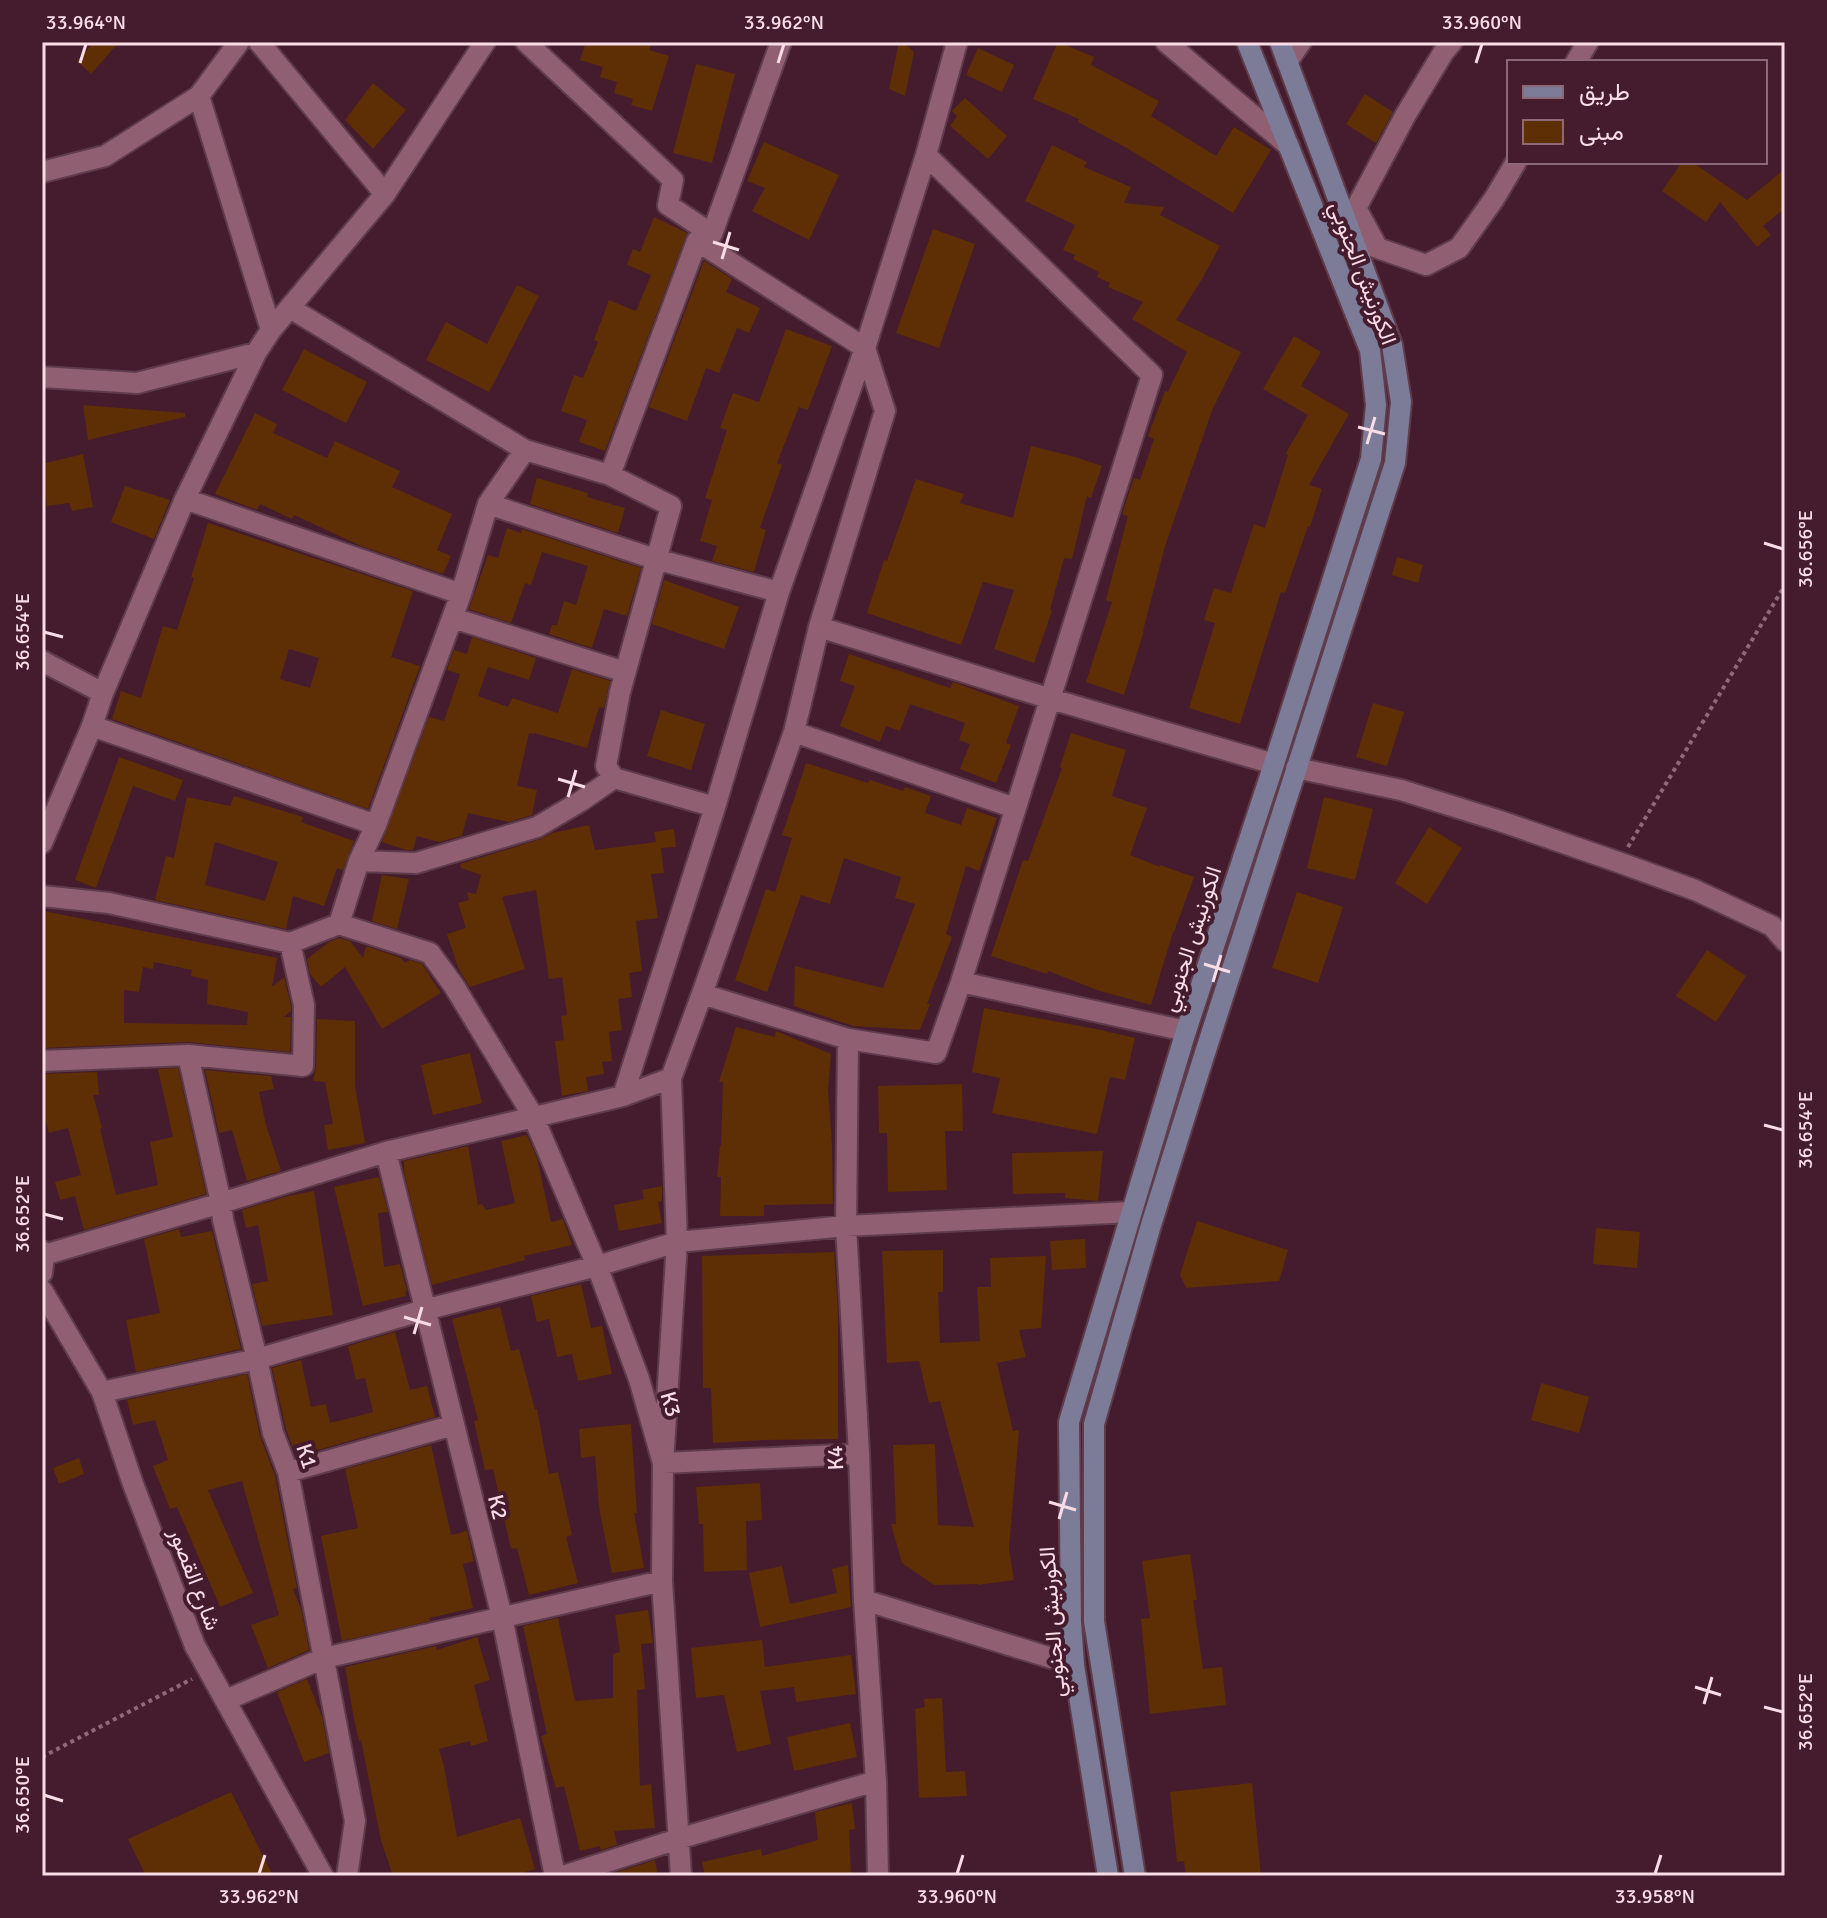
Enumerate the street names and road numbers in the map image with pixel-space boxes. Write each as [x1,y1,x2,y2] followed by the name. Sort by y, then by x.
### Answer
[1319,198,1403,350] street label: الكورنيش الجنوبي
[1155,863,1232,1017] street label: الكورنيش الجنوبي
[655,1388,687,1420] street label: K3
[290,1440,324,1472] street label: K1
[821,1445,849,1471] street label: K4
[482,1492,514,1522] street label: K2
[162,1523,227,1634] street label: شارع القصور
[1033,1545,1076,1698] street label: الكورنيش الجنوبي

